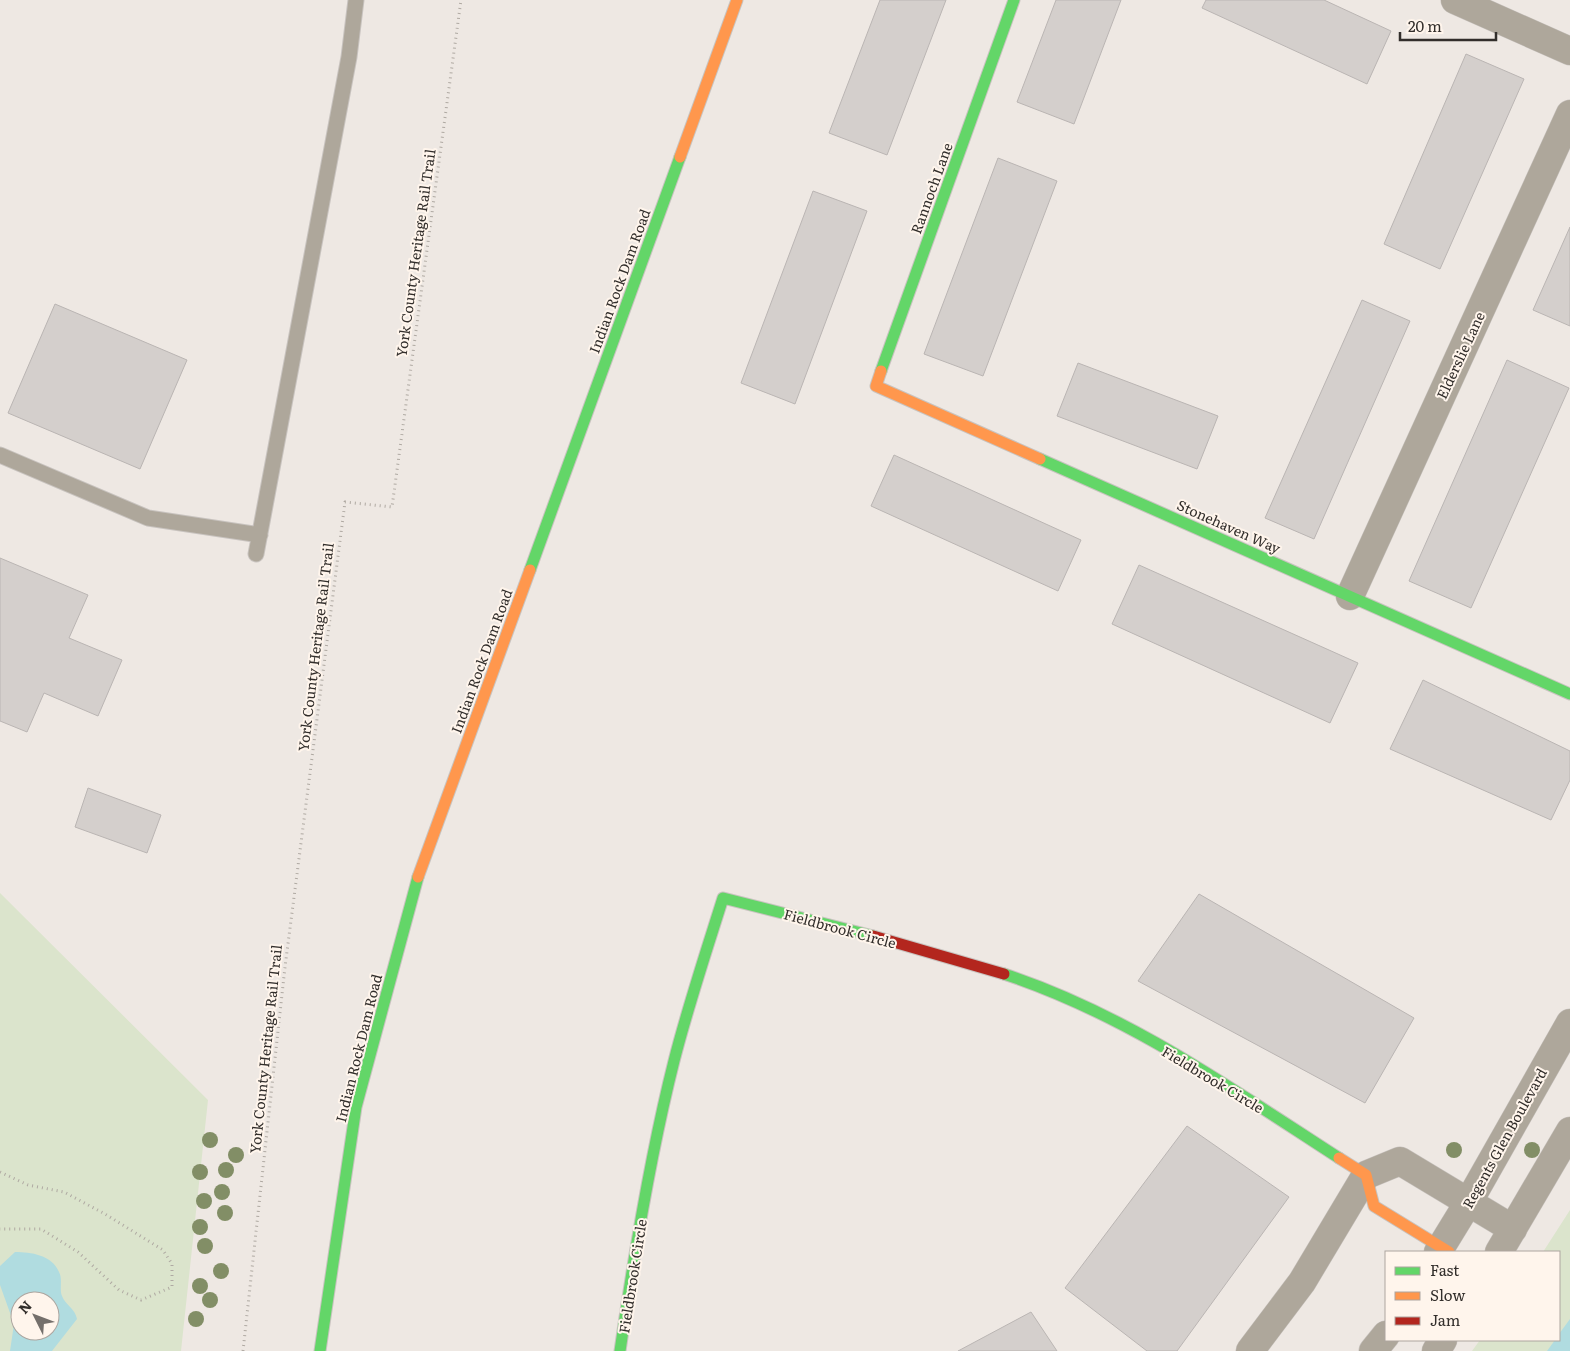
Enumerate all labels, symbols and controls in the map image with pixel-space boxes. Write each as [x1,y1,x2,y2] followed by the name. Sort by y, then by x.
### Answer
[1400,10,1496,42] scale bar
[1408,14,1442,37] text: 20 m
[905,140,957,236] street label: Rannoch Lane
[390,147,440,358] street label: York County Heritage Rail Trail
[584,206,655,356] street label: Indian Rock Dam Road
[1431,308,1489,402] street label: Elderslie Lane
[1174,494,1285,558] street label: Stonehaven Way
[292,541,338,752] street label: York County Heritage Rail Trail
[446,586,517,736] street label: Indian Rock Dam Road
[782,903,898,953] street label: Fieldbrook Circle
[244,943,286,1154] street label: York County Heritage Rail Trail
[330,971,386,1124] street label: Indian Rock Dam Road
[1158,1041,1268,1117] street label: Fieldbrook Circle
[1457,1064,1551,1212] street label: Regents Glen Boulevard
[613,1217,651,1335] street label: Fieldbrook Circle
[1385,1251,1560,1341] legend
[1430,1258,1459,1281] text: Fast
[1430,1283,1465,1306] text: Slow
[10,1291,60,1341] north arrow
[13,1295,36,1318] text: N
[1430,1308,1461,1331] text: Jam

